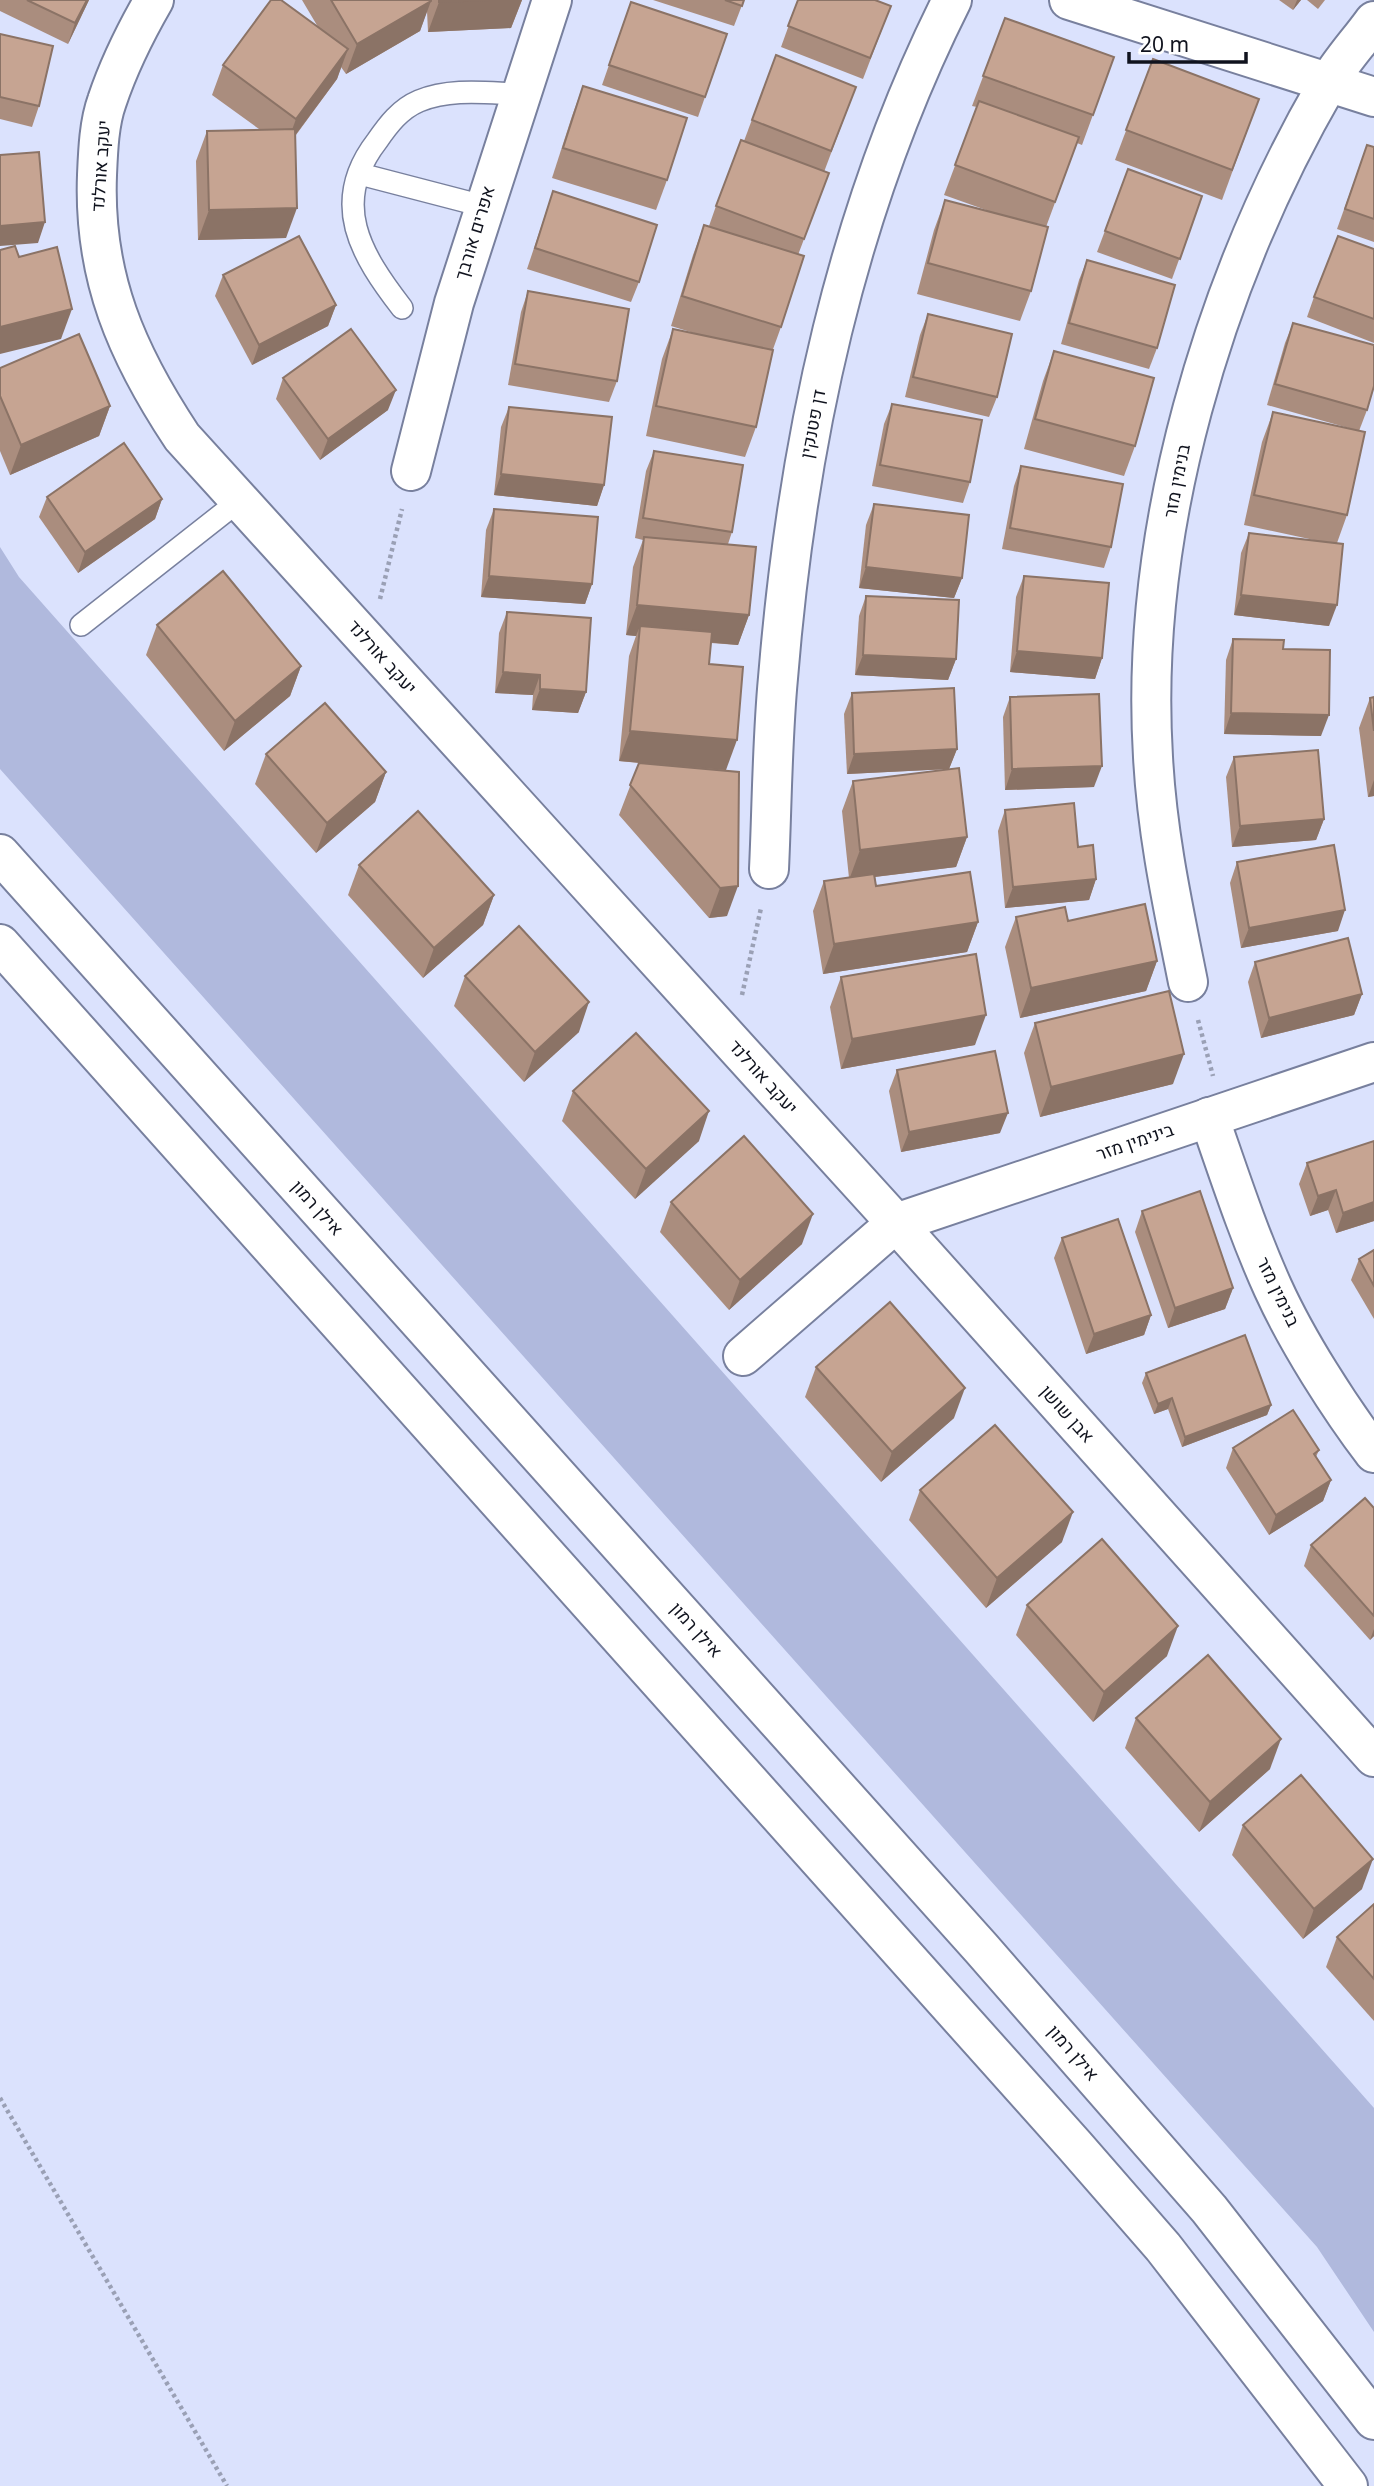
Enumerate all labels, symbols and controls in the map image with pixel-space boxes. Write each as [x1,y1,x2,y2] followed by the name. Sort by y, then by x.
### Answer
[1129,21,1246,65] scale bar
[1140,30,1189,58] text: 20 m
[85,119,115,213] street label: יעקב אורלנד
[448,183,500,283] street label: אפרים אורבך
[794,387,830,460] street label: דן פטנקין
[1157,441,1195,520] street label: בנימין מזר
[343,614,422,699] street label: יעקב אורלנד
[724,1034,803,1119] street label: יעקב אורלנד
[1093,1116,1177,1165] street label: בינימין מזר
[286,1174,349,1240] street label: אילן רמון
[1252,1253,1306,1331] street label: בנימין מזר
[1035,1379,1100,1447] street label: אבן שושן
[665,1596,728,1662] street label: אילן רמון
[1043,2019,1105,2085] street label: אילן רמון

